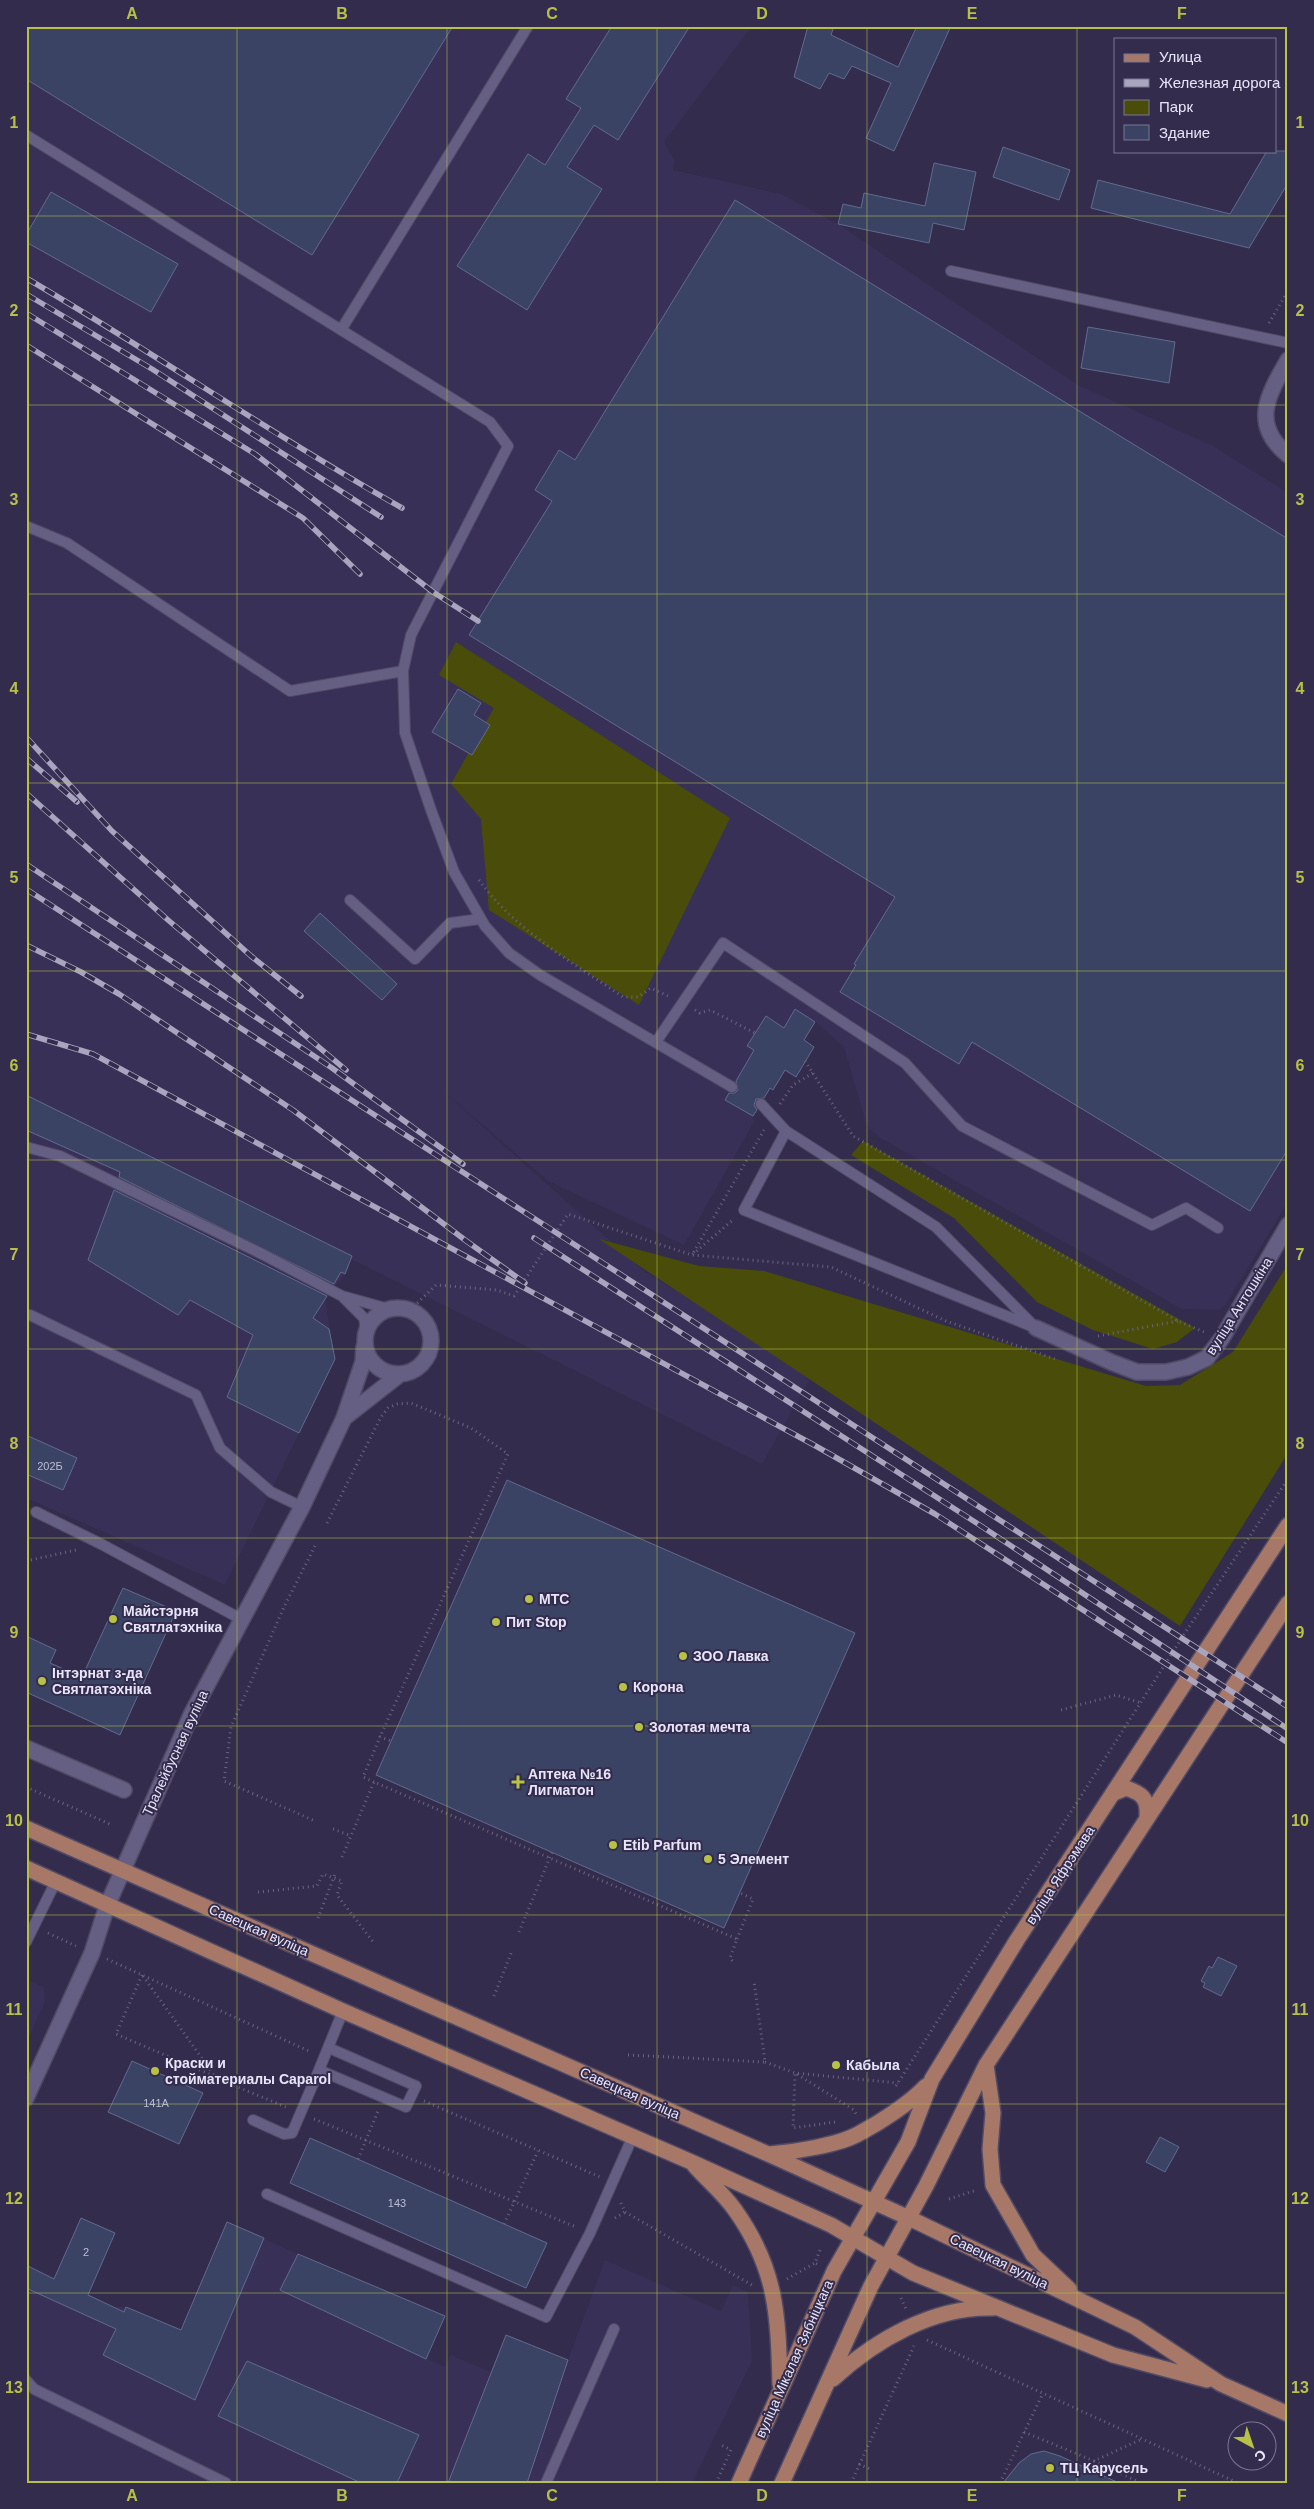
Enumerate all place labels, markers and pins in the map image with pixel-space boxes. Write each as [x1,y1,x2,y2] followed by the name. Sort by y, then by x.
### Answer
[539,1591,569,1607] place label: МТС
[523,1593,535,1605] marker: МТС
[123,1603,223,1635] place label: Майстэрня Святлатэхніка
[107,1613,119,1625] marker: Майстэрня Святлатэхніка
[506,1614,567,1630] place label: Пит Stop
[490,1616,502,1628] marker: Пит Stop
[693,1648,769,1664] place label: ЗОО Лавка
[677,1650,689,1662] marker: ЗОО Лавка
[52,1665,152,1697] place label: Інтэрнат з-да Святлатэхніка
[36,1675,48,1687] marker: Інтэрнат з-да Святлатэхніка
[633,1679,684,1695] place label: Корона
[617,1681,629,1693] marker: Корона
[649,1719,750,1735] place label: Золотая мечта
[633,1721,645,1733] marker: Золотая мечта
[528,1766,611,1798] place label: Аптека №16 Лигматон
[512,1776,524,1788] marker: Аптека №16 Лигматон
[623,1837,702,1853] place label: Etib Parfum
[607,1839,619,1851] marker: Etib Parfum
[718,1851,789,1867] place label: 5 Элемент
[702,1853,714,1865] marker: 5 Элемент
[165,2055,331,2087] place label: Краски и стойматериалы Сaparol
[846,2057,900,2073] place label: Кабыла
[830,2059,842,2071] marker: Кабыла
[149,2065,161,2077] marker: Краски и стойматериалы Сaparol
[1060,2460,1148,2476] place label: ТЦ Карусель
[1044,2462,1056,2474] marker: ТЦ Карусель

